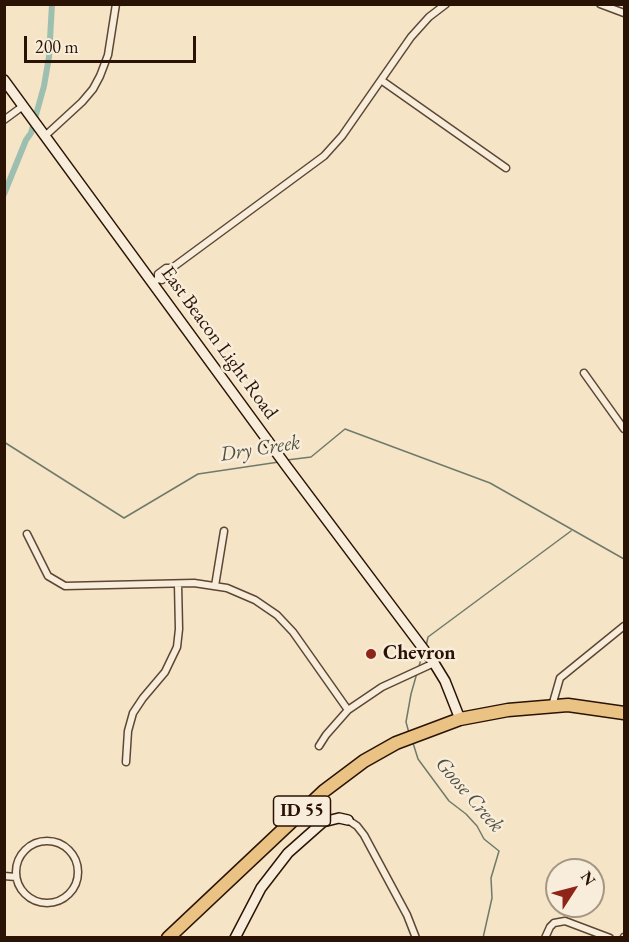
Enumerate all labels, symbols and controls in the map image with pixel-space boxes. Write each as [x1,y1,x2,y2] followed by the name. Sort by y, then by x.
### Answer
[27,24,200,62] scale bar
[35,35,79,58] text: 200 m
[156,262,282,424] street label: East Beacon Light Road
[218,430,302,468] water label: Dry Creek
[383,642,456,666] place label: Chevron
[364,647,378,661] marker: Chevron
[429,752,509,838] water label: Goose Creek
[274,796,330,826] road number: ID 55
[545,858,605,918] north arrow
[576,867,601,890] text: N

